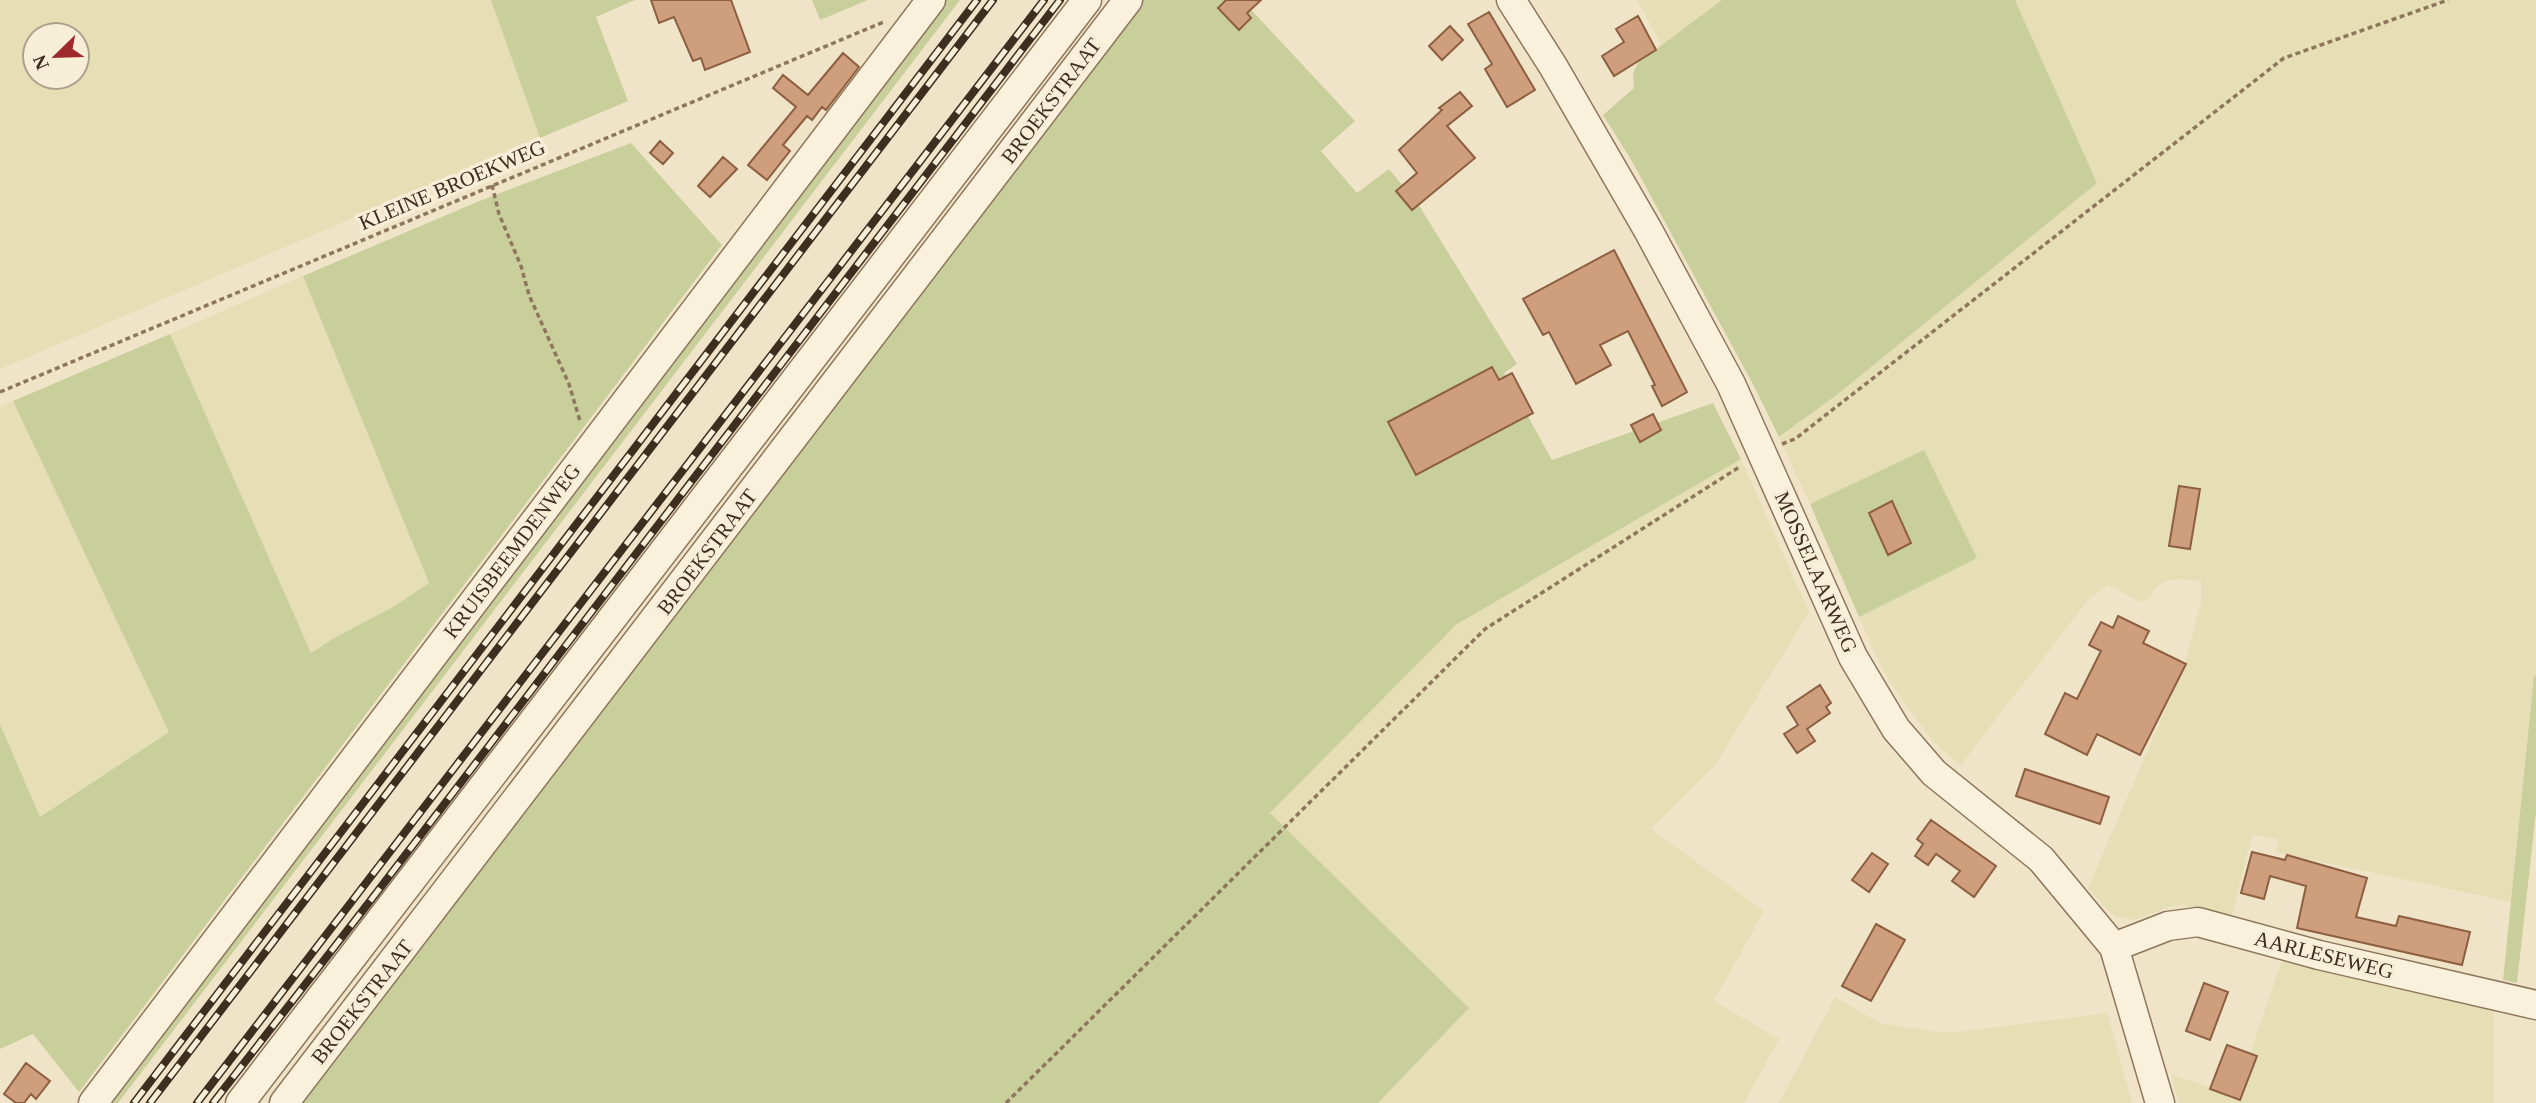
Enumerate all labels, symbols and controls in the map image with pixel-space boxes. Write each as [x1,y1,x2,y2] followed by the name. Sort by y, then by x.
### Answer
[21,21,91,91] north arrow
[996,34,1106,168] street label: BROEKSTRAAT
[28,52,53,73] text: N
[355,135,549,235] street label: KLEINE BROEKWEG
[439,459,585,643] street label: KRUISBEEMDENWEG
[652,485,762,619] street label: BROEKSTRAAT
[1770,488,1862,656] street label: MOSSELAARWEG
[2252,926,2396,984] street label: AARLESEWEG
[306,935,418,1069] street label: BROEKSTRAAT

